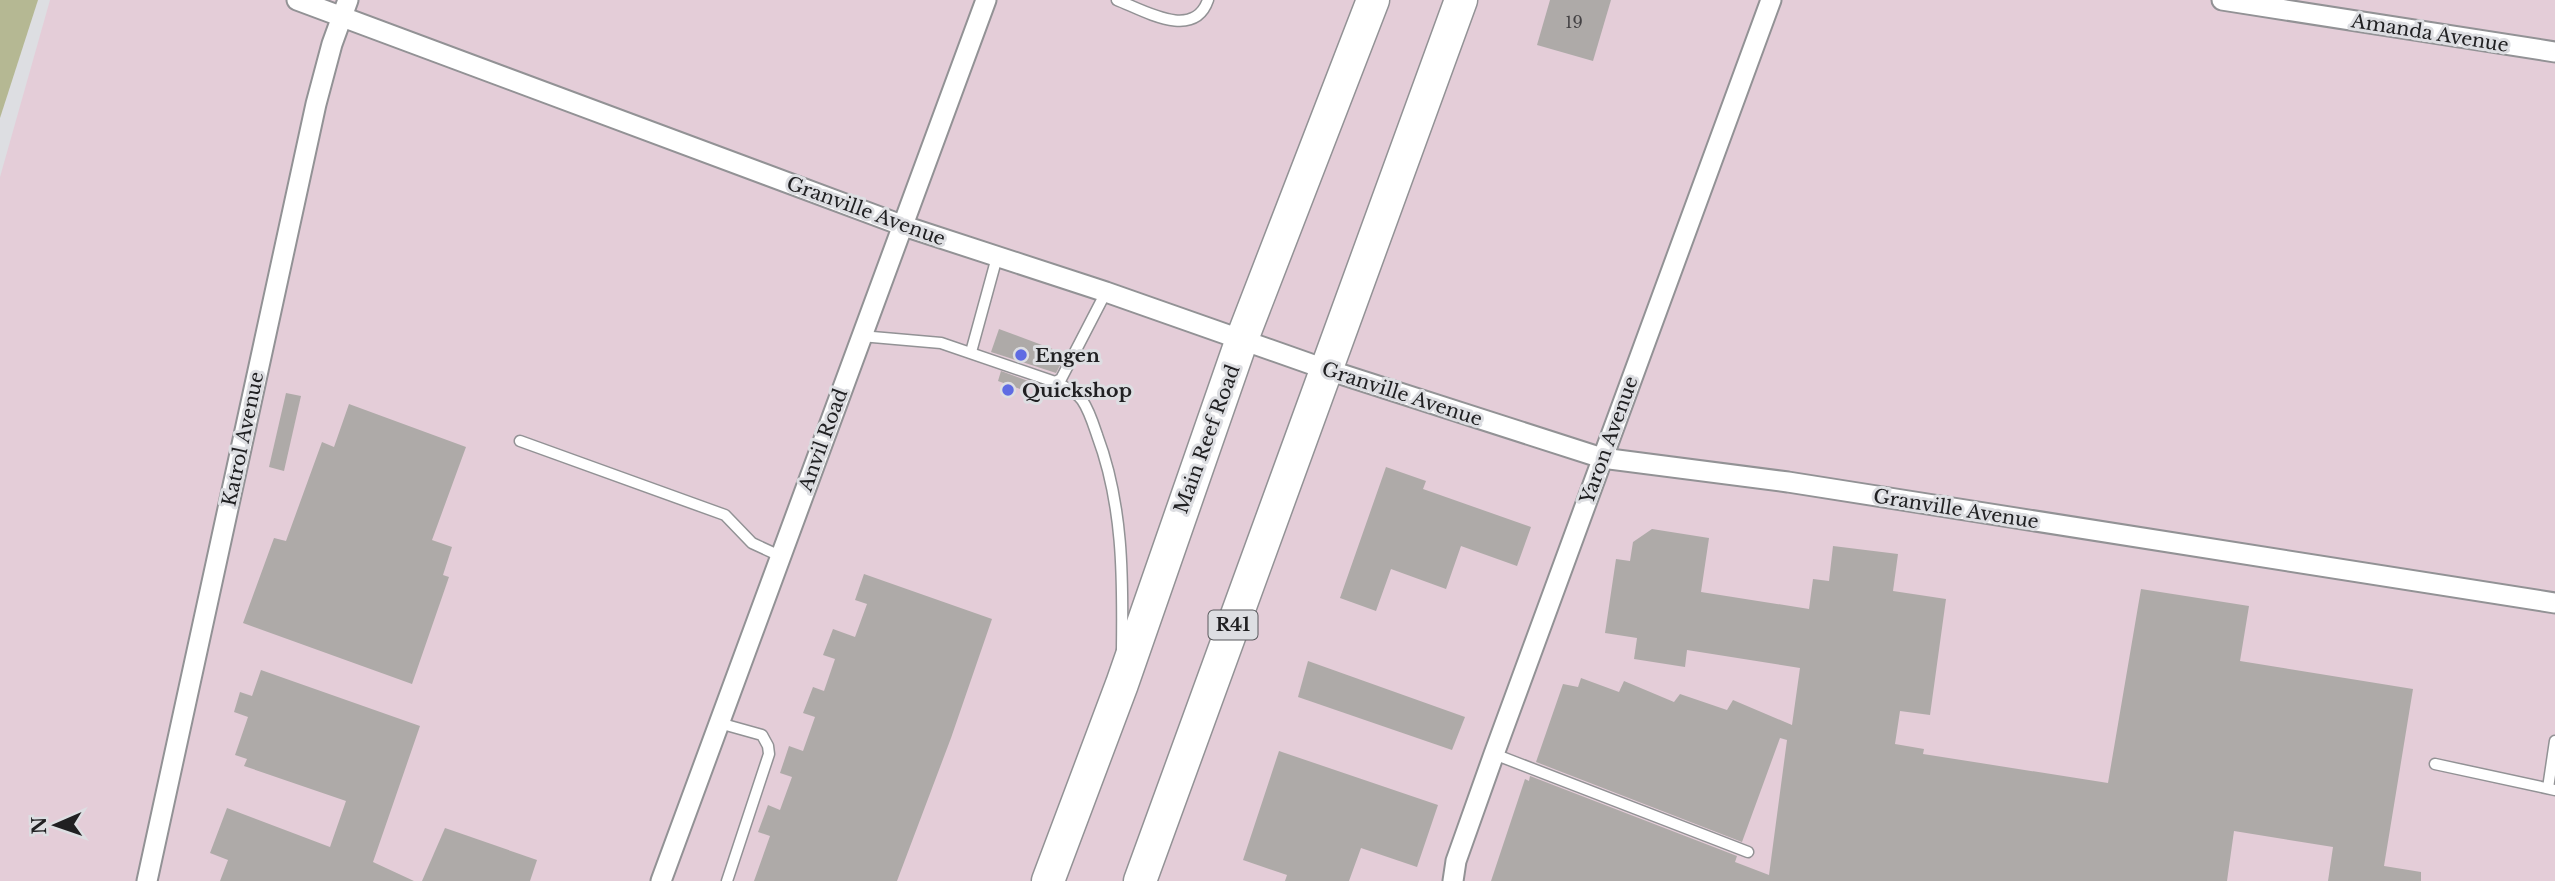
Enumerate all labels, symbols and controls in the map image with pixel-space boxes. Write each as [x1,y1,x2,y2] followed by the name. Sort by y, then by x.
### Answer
[2349,9,2510,57] street label: Amanda Avenue
[1565,12,1583,32] house number: 19
[784,172,948,250] street label: Granville Avenue
[1035,344,1100,367] place label: Engen
[1013,347,1029,363] marker: Engen
[1319,357,1485,431] street label: Granville Avenue
[1169,361,1245,517] street label: Main Reef Road
[218,370,268,508] street label: Katrol Avenue
[1575,373,1643,508] street label: Yaron Avenue
[1022,379,1132,402] place label: Quickshop
[1000,382,1016,398] marker: Quickshop
[793,385,852,495] street label: Anvil Road
[1872,485,2040,533] street label: Granville Avenue
[1208,610,1258,640] road number: R41
[21,790,91,860] north arrow
[28,816,51,835] text: N

